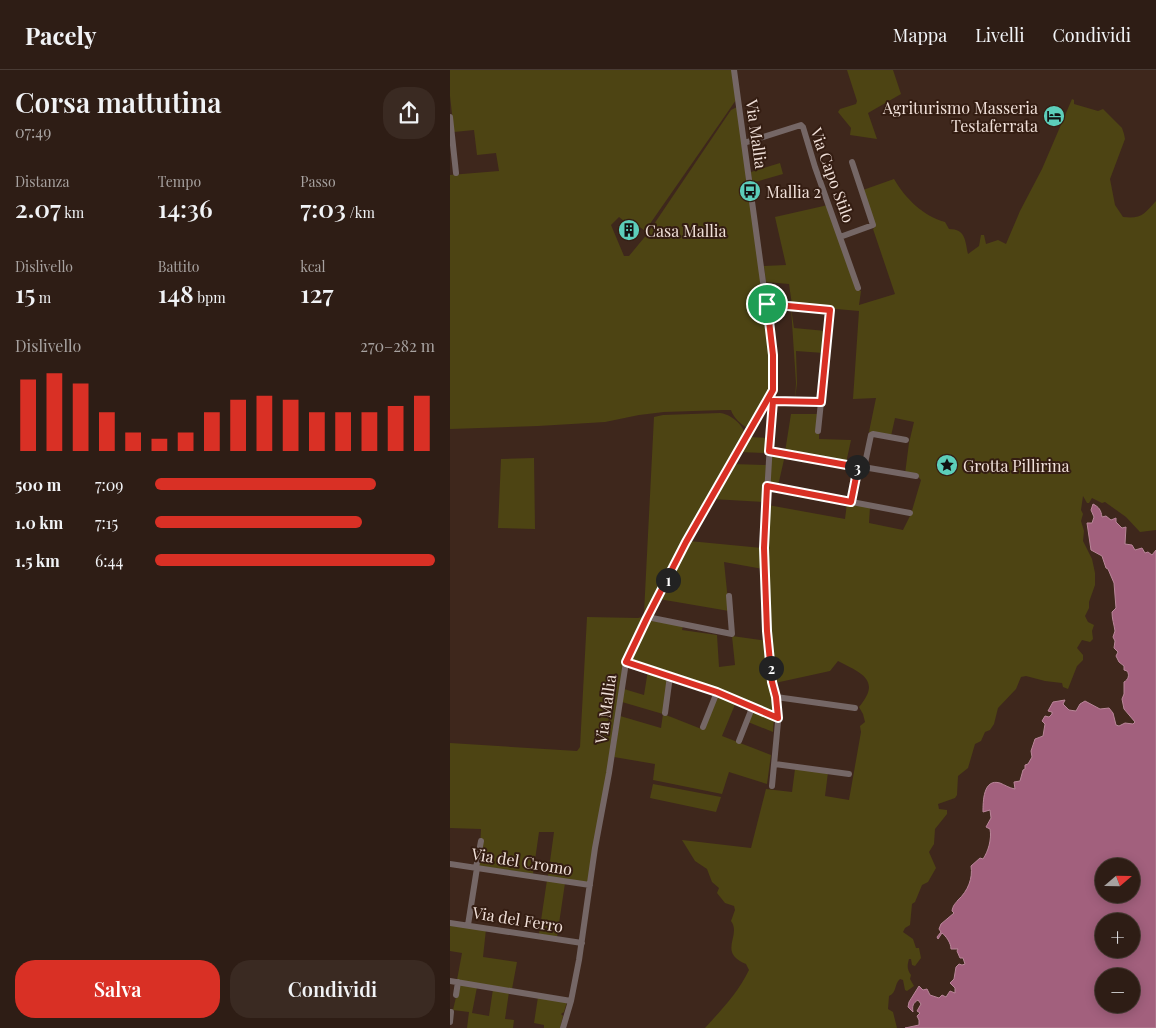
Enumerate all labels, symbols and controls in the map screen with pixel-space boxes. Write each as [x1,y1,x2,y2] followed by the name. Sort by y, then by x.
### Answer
[25,19,96,51] text: Pacely
[893,23,947,47] text: Mappa
[975,23,1024,47] text: Livelli
[1052,23,1131,47] text: Condividi
[15,83,222,120] text: Corsa mattutina
[383,87,435,139] button: share
[742,97,772,170] street label: Via Mallia
[882,97,1038,136] place label: Agriturismo Masseria Testaferrata
[1042,104,1066,128] hotel icon: Agriturismo Masseria Testaferrata
[15,121,51,142] text: 07:49
[806,124,860,225] street label: Via Capo Stilo
[15,172,69,191] text: Distanza
[158,172,201,191] text: Tempo
[300,172,336,191] text: Passo
[738,179,762,203] bus stop icon: Mallia 2
[766,181,821,202] place label: Mallia 2
[15,191,61,224] text: 2.07
[158,191,213,224] text: 14:36
[300,191,346,224] text: 7:03
[61,203,84,222] text: km
[346,203,375,222] text: /km
[617,218,641,242] building icon: Casa Mallia
[645,220,727,241] place label: Casa Mallia
[15,257,73,276] text: Dislivello
[158,257,199,276] text: Battito
[300,257,325,276] text: kcal
[15,276,35,309] text: 15
[158,276,194,309] text: 148
[300,276,334,309] text: 127
[746,283,788,325] pin
[35,288,51,307] text: m
[194,288,226,307] text: bpm
[753,290,781,318] icon: arrive
[15,335,81,356] text: Dislivello
[360,335,435,356] text: 270–282 m
[935,453,959,477] place icon: Grotta Pillirina
[844,454,870,480] pin: 3
[963,455,1070,476] place label: Grotta Pillirina
[854,458,861,477] text: 3
[15,474,61,495] text: 500 m
[95,474,124,495] text: 7:09
[15,512,63,533] text: 1.0 km
[95,512,118,533] text: 7:15
[15,550,60,571] text: 1.5 km
[95,550,123,571] text: 6:44
[656,568,680,592] pin: 1
[666,571,671,590] text: 1
[758,656,784,680] pin: 2
[768,659,775,678] text: 2
[590,673,620,746] street label: Via Mallia
[469,843,574,879] street label: Via del Cromo
[1095,858,1140,902] north arrow
[1095,858,1140,1013] map controls
[470,901,565,937] street label: Via del Ferro
[1095,913,1140,958] button: +
[15,960,220,1018] button: Salva
[230,960,435,1018] button: Condividi
[1095,968,1140,1013] button: −

